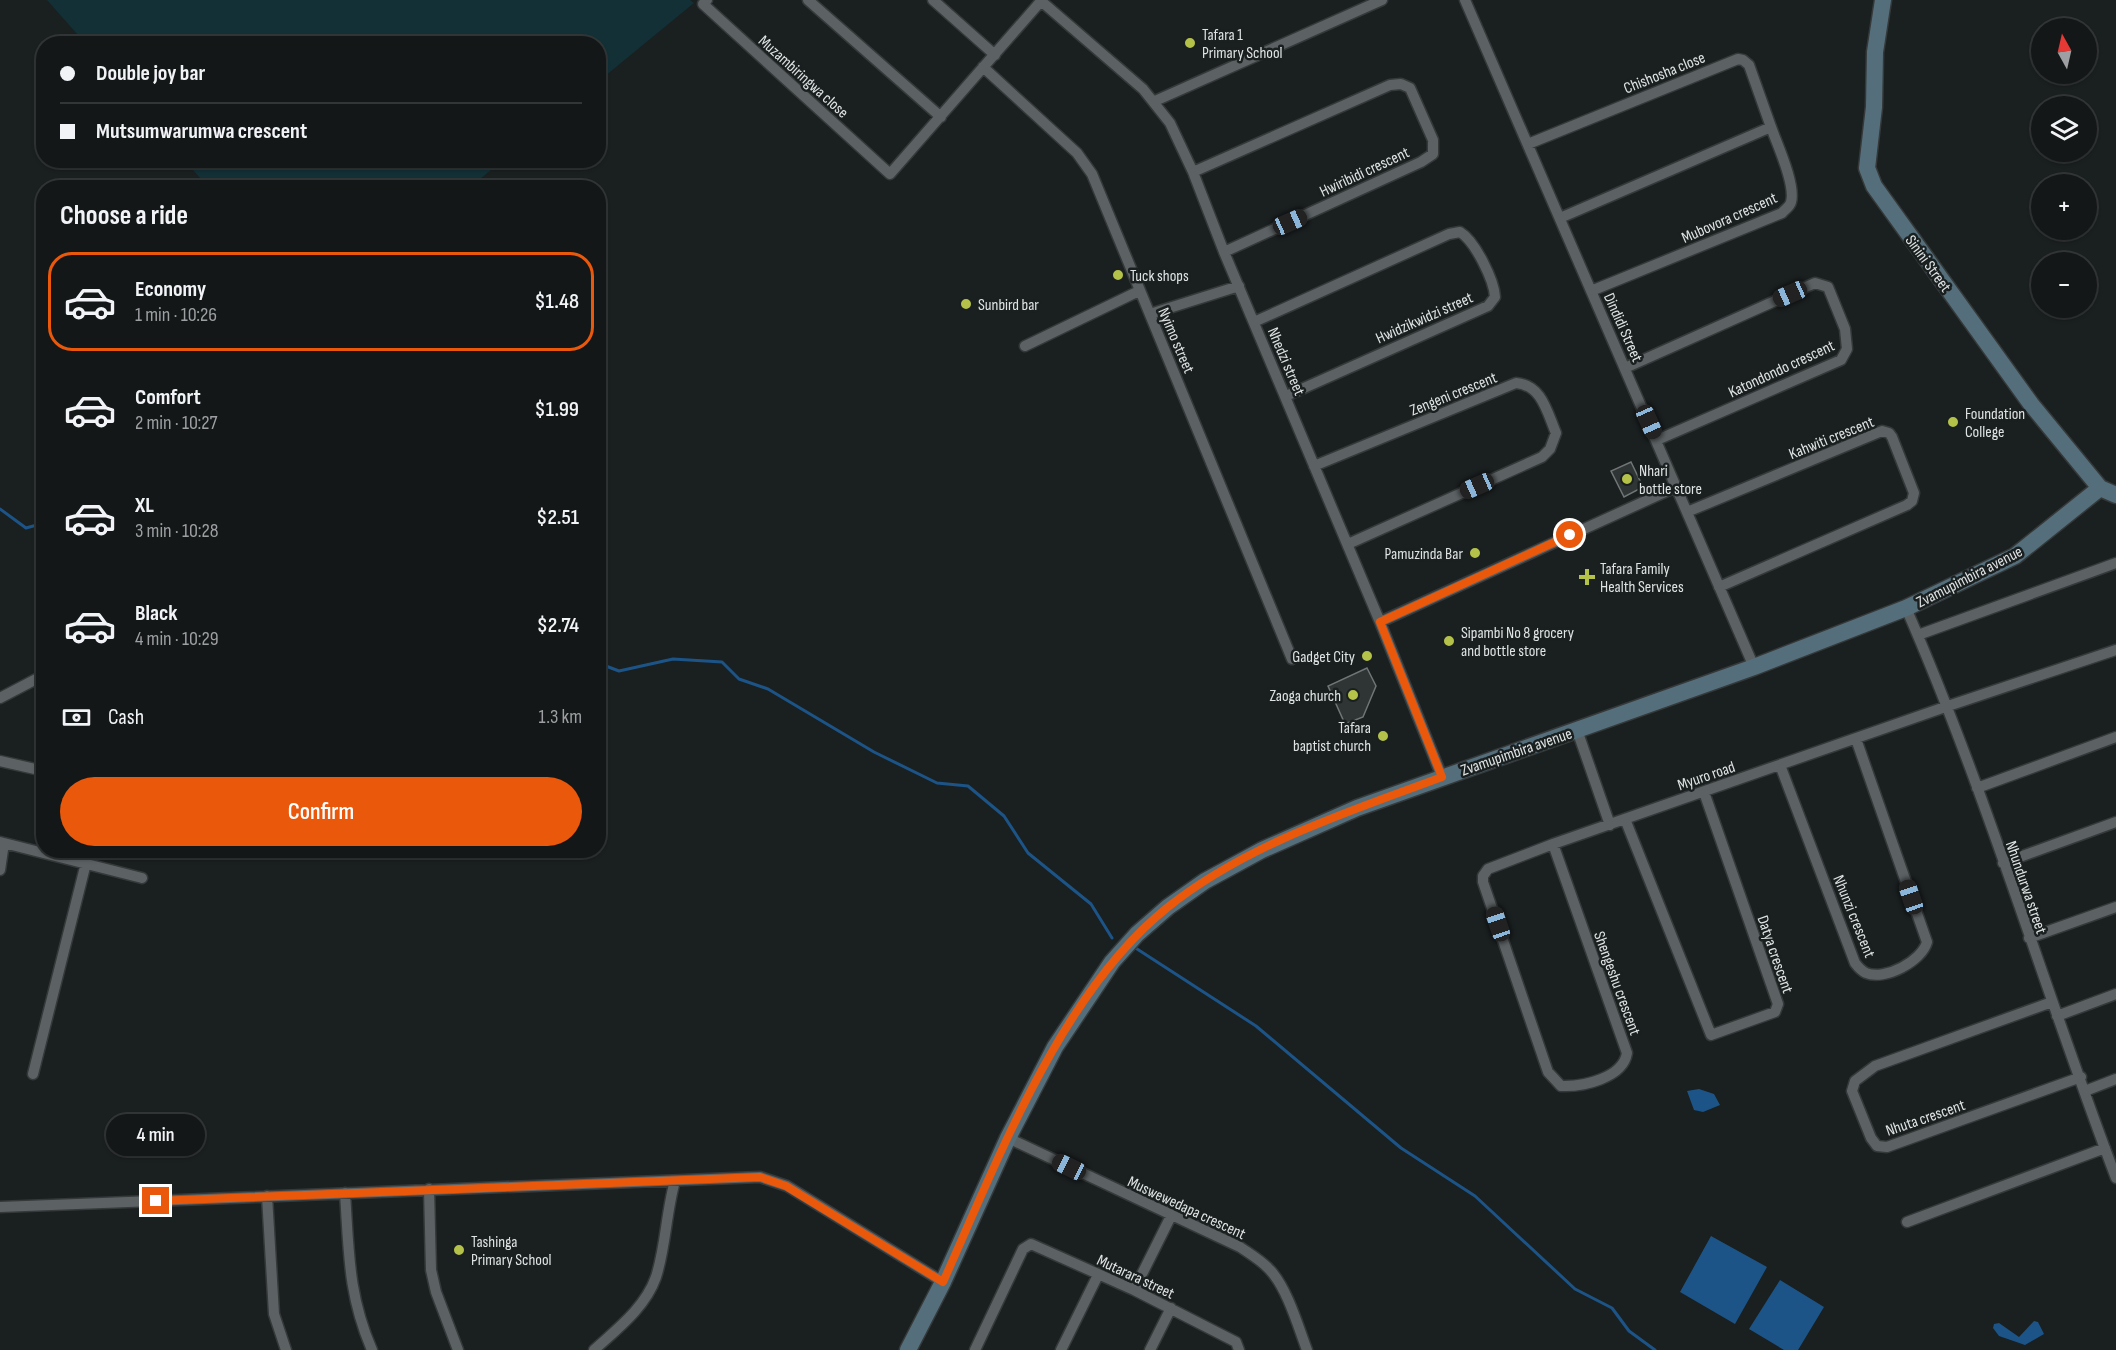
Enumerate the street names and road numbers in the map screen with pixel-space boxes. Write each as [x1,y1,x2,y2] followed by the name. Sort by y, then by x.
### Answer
[754,32,852,122] street label: Muzambiringwa close
[1621,48,1708,98] street label: Chishosha close
[1317,143,1413,201] street label: Hwiribidi crescent
[1679,189,1780,248] street label: Mubovora crescent
[1901,232,1955,296] street label: Sinini Street
[1373,288,1476,348] street label: Hwidzikwidzi street
[1599,290,1646,365] street label: Dindidi Street
[1153,305,1198,376] street label: Nyimo street
[1263,325,1308,399] street label: Nhedzi street
[1726,336,1838,402] street label: Katondondo crescent
[1407,368,1500,420] street label: Zengeni crescent
[1786,413,1877,464] street label: Kahwiti crescent
[1913,542,2026,612] street label: Zvamupimbira avenue
[1458,724,1575,780] street label: Zvamupimbira avenue
[1675,758,1738,795] street label: Myuro road
[2001,839,2050,936] street label: Nhundurwa street
[1828,873,1879,961] street label: Nhunzi crescent
[1752,913,1797,996] street label: Datya crescent
[1589,929,1644,1038] street label: Shengeshu crescent
[1883,1096,1968,1141] street label: Nhuta crescent
[1124,1173,1249,1244] street label: Muswewedapa crescent
[1094,1251,1177,1304] street label: Mutarara street

